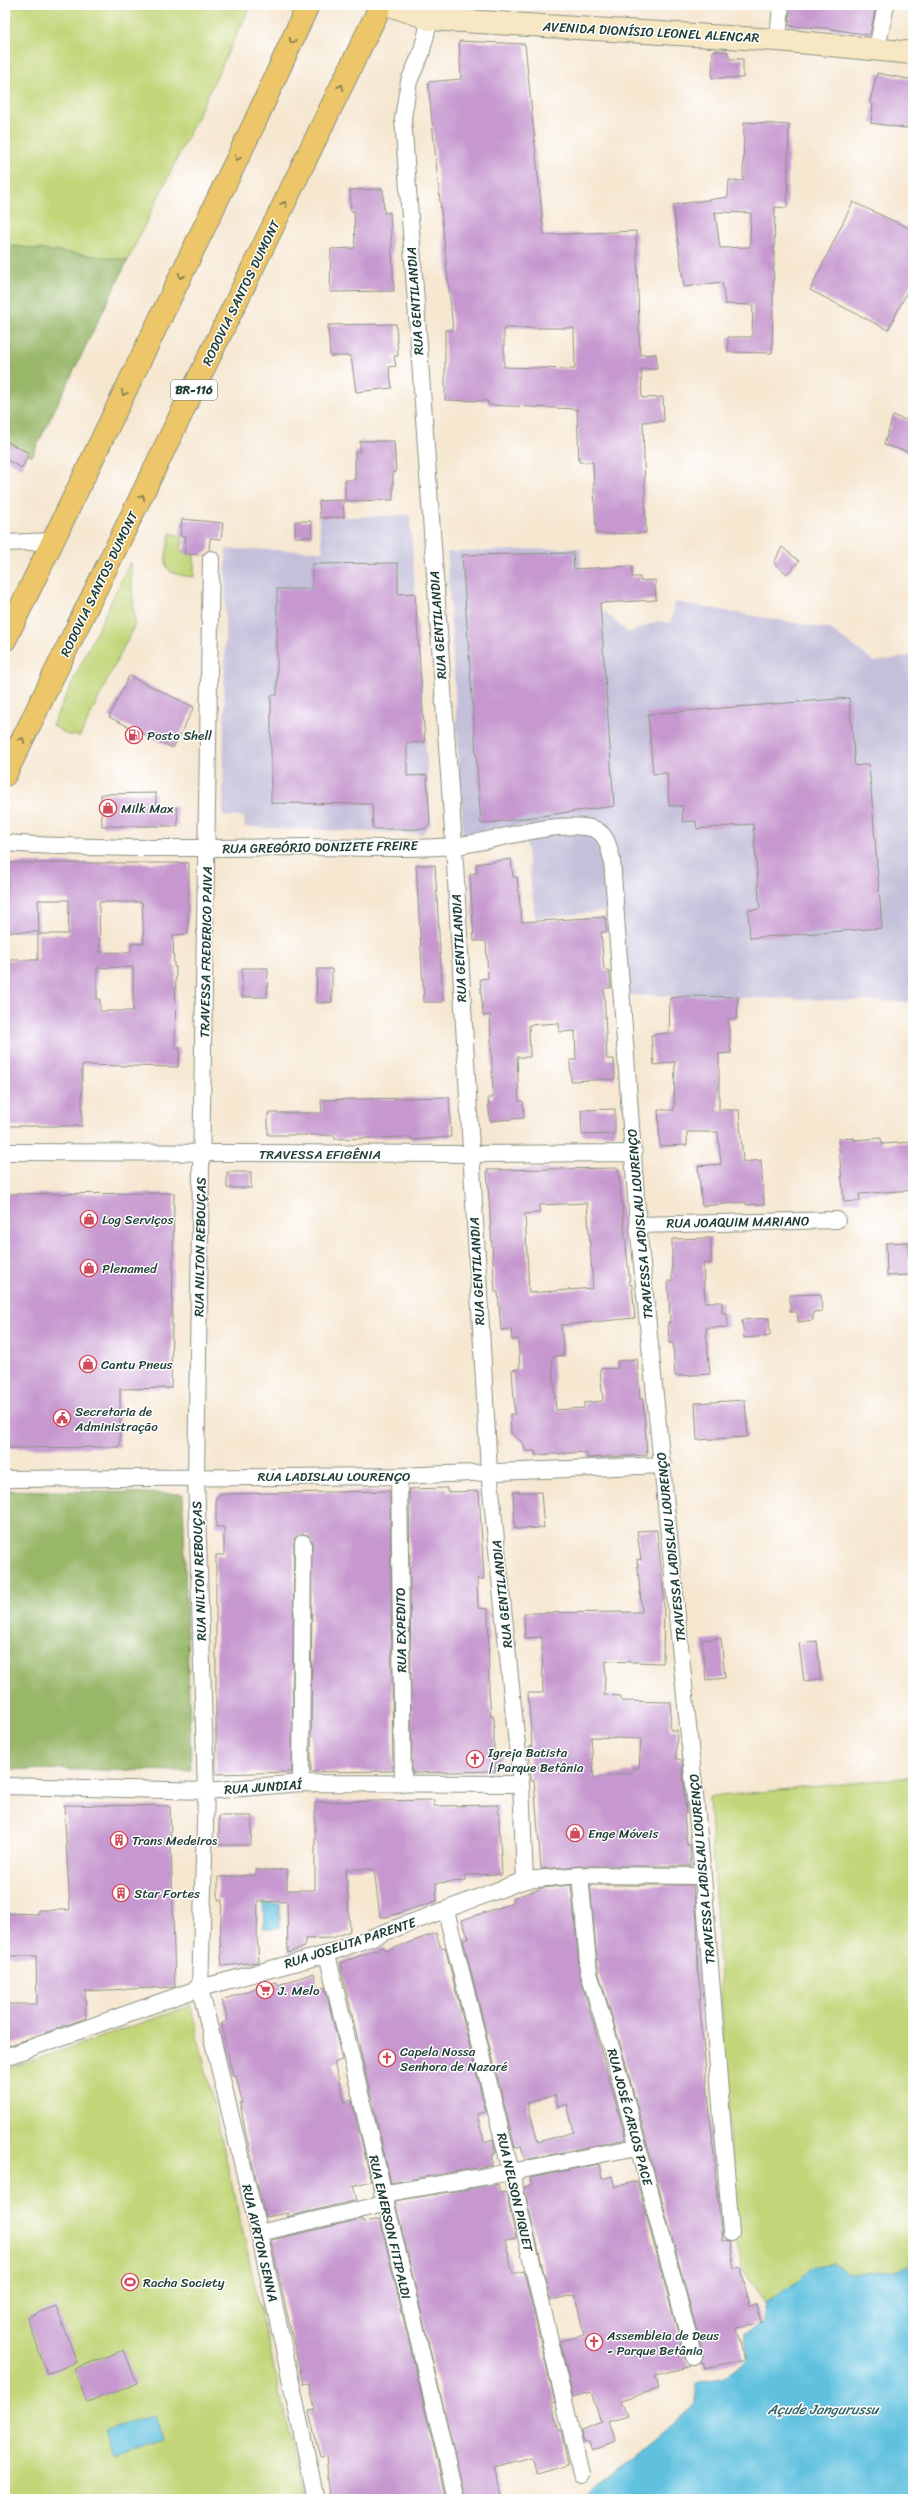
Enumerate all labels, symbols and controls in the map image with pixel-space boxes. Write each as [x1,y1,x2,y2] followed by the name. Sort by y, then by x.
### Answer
[541,15,760,49] street label: AVENIDA DIONÍSIO LEONEL ALENCAR
[289,36,297,44] one-way arrow
[336,84,344,92] one-way arrow
[235,154,242,162] one-way arrow
[279,201,287,209] one-way arrow
[196,215,287,370] street label: RODOVIA SANTOS DUMONT
[400,246,430,356] street label: RUA GENTILANDIA
[178,271,186,279] one-way arrow
[171,380,217,400] road number: BR-116
[121,388,129,396] one-way arrow
[137,494,144,502] one-way arrow
[54,506,145,661] street label: RODOVIA SANTOS DUMONT
[423,570,453,680] street label: RUA GENTILANDIA
[147,724,212,747] place label: Posto Shell
[124,725,144,745] fuel station icon: Posto Shell
[17,736,25,744] one-way arrow
[121,797,174,820] place label: Milk Max
[98,798,118,818] shop icon: Milk Max
[222,834,419,860] street label: RUA GREGÓRIO DONIZETE FREIRE
[193,866,219,1038] street label: TRAVESSA FREDERICO PAIVA
[445,893,473,1003] street label: RUA GENTILANDIA
[620,1128,660,1320] street label: TRAVESSA LADISLAU LOURENÇO
[259,1143,381,1166] street label: TRAVESSA EFIGÊNIA
[187,1177,213,1317] street label: RUA NILTON REBOUÇAS
[102,1208,174,1231] place label: Log Serviços
[79,1209,99,1229] shop icon: Log Serviços
[666,1209,810,1235] street label: RUA JOAQUIM MARIANO
[463,1216,491,1326] street label: RUA GENTILANDIA
[102,1257,158,1280] place label: Plenamed
[79,1258,99,1278] shop icon: Plenamed
[101,1353,174,1376] place label: Cantu Pneus
[78,1354,98,1374] shop icon: Cantu Pneus
[74,1400,158,1438] place label: Secretaria de Administração
[52,1408,72,1428] public building icon: Secretaria de Administração
[650,1451,692,1643] street label: TRAVESSA LADISLAU LOURENÇO
[257,1465,411,1488] street label: RUA LADISLAU LOURENÇO
[185,1501,213,1641] street label: RUA NILTON REBOUÇAS
[485,1539,519,1649] street label: RUA GENTILANDIA
[389,1587,413,1673] street label: RUA EXPEDITO
[487,1741,584,1779] place label: Igreja Batista | Parque Betânia
[465,1749,485,1769] church icon: Igreja Batista | Parque Betânia
[223,1773,303,1801] street label: RUA JUNDIAÍ
[682,1773,722,1965] street label: TRAVESSA LADISLAU LOURENÇO
[588,1822,659,1845] place label: Enge Móveis
[565,1823,585,1843] shop icon: Enge Móveis
[132,1829,218,1852] place label: Trans Medeiros
[109,1830,129,1850] building icon: Trans Medeiros
[134,1882,200,1905] place label: Star Fortes
[111,1883,131,1903] building icon: Star Fortes
[281,1911,420,1975] street label: RUA JOSELITA PARENTE
[277,1979,320,2002] place label: J. Melo
[255,1980,275,2000] supermarket icon: J. Melo
[400,2040,508,2078] place label: Capela Nossa Senhora de Nazaré
[601,2046,660,2189] street label: RUA JOSÉ CARLOS PACE
[377,2048,397,2068] church icon: Capela Nossa Senhora de Nazaré
[490,2130,540,2255] street label: RUA NELSON PIQUET
[362,2153,418,2301] street label: RUA EMERSON FITIPALDI
[235,2182,285,2304] street label: RUA AYRTON SENNA
[143,2271,225,2294] place label: Racha Society
[120,2272,140,2292] sports icon: Racha Society
[606,2324,720,2362] place label: Assembleia de Deus - Parque Betânia
[584,2332,604,2352] church icon: Assembleia de Deus - Parque Betânia
[767,2397,880,2422] water label: Açude Jangurussu

